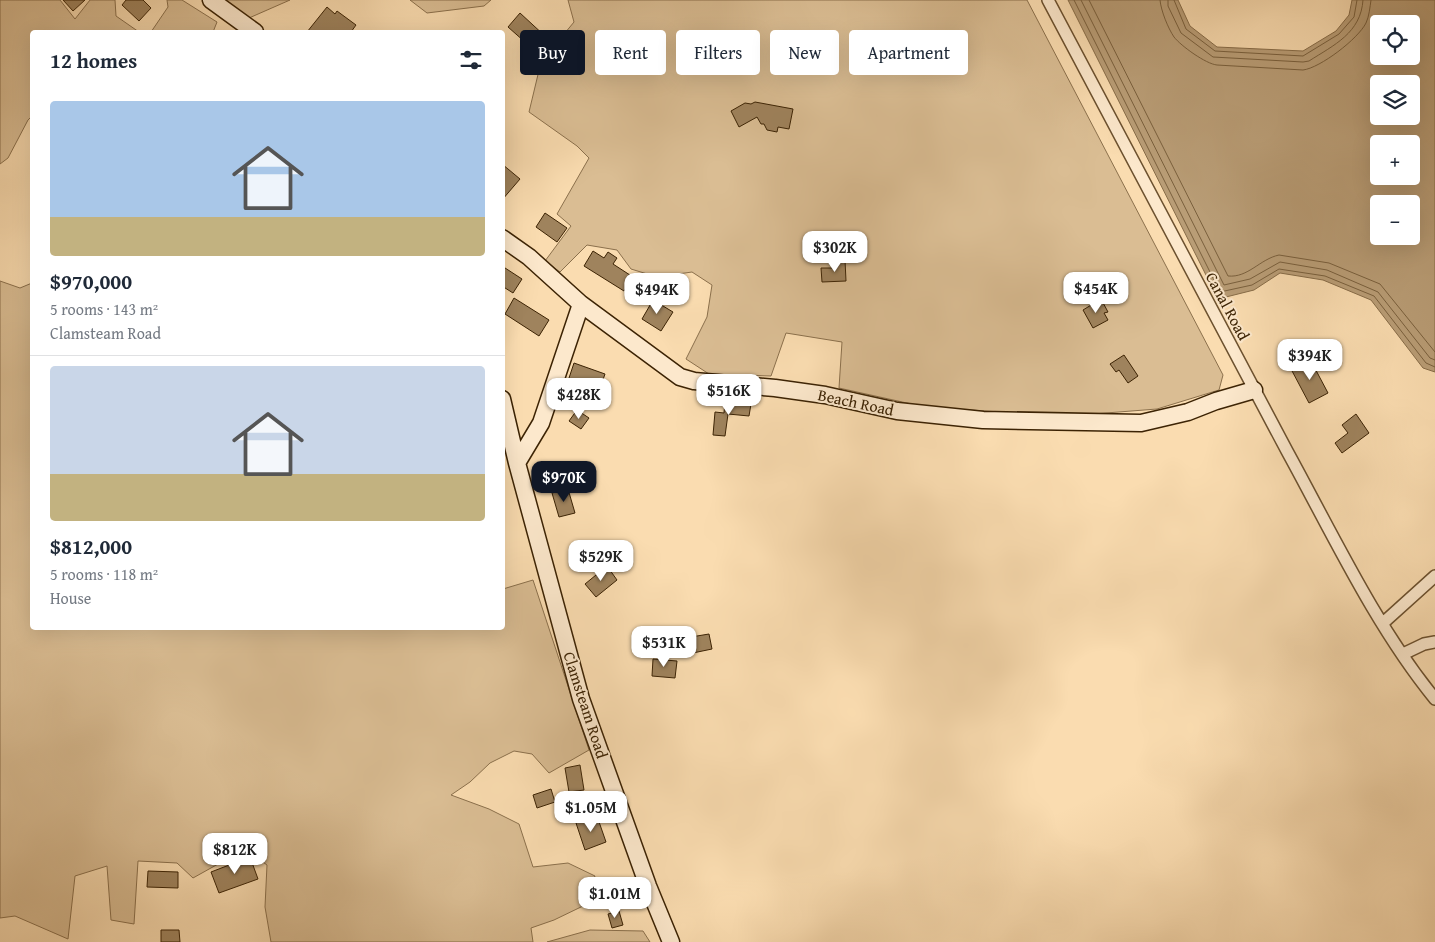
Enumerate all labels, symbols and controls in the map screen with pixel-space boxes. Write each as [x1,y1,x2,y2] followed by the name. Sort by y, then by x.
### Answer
[1370,15,1420,245] map controls
[1370,15,1420,65] button: locate
[520,30,585,75] chip: Buy
[595,30,666,75] chip: Rent
[676,30,760,75] chip: Filters
[770,30,839,75] chip: New
[849,30,968,75] chip: Apartment
[50,45,137,76] text: 12 homes
[457,46,485,74] icon: filters
[1370,75,1420,125] button: layers
[223,133,313,223] icon: home
[1370,135,1420,185] button: +
[1370,195,1420,245] button: −
[800,230,870,273] pin: $302K
[813,235,857,259] text: $302K
[50,266,132,297] text: $970,000
[1200,268,1256,345] street label: Canal Road
[622,272,692,315] pin: $494K
[1061,272,1131,314] pin: $454K
[1074,276,1118,300] text: $454K
[635,277,679,301] text: $494K
[50,297,158,321] text: 5 rooms · 143 m²
[50,321,161,345] text: Clamsteam Road
[1275,338,1345,381] pin: $394K
[1288,343,1332,367] text: $394K
[694,374,764,416] pin: $516K
[544,378,614,420] pin: $428K
[707,378,751,402] text: $516K
[557,382,601,406] text: $428K
[816,382,897,422] street label: Beach Road
[223,399,313,489] icon: home
[529,460,599,503] pin: $970K
[542,465,586,489] text: $970K
[50,531,132,562] text: $812,000
[566,540,636,582] pin: $529K
[579,544,623,568] text: $529K
[50,562,158,586] text: 5 rooms · 118 m²
[50,586,91,610] text: House
[629,626,699,668] pin: $531K
[642,630,686,654] text: $531K
[557,649,615,762] street label: Clamsteam Road
[550,790,632,833] pin: $1.05M
[565,795,617,819] text: $1.05M
[200,832,270,875] pin: $812K
[213,837,257,861] text: $812K
[574,876,656,919] pin: $1.01M
[589,881,641,905] text: $1.01M

